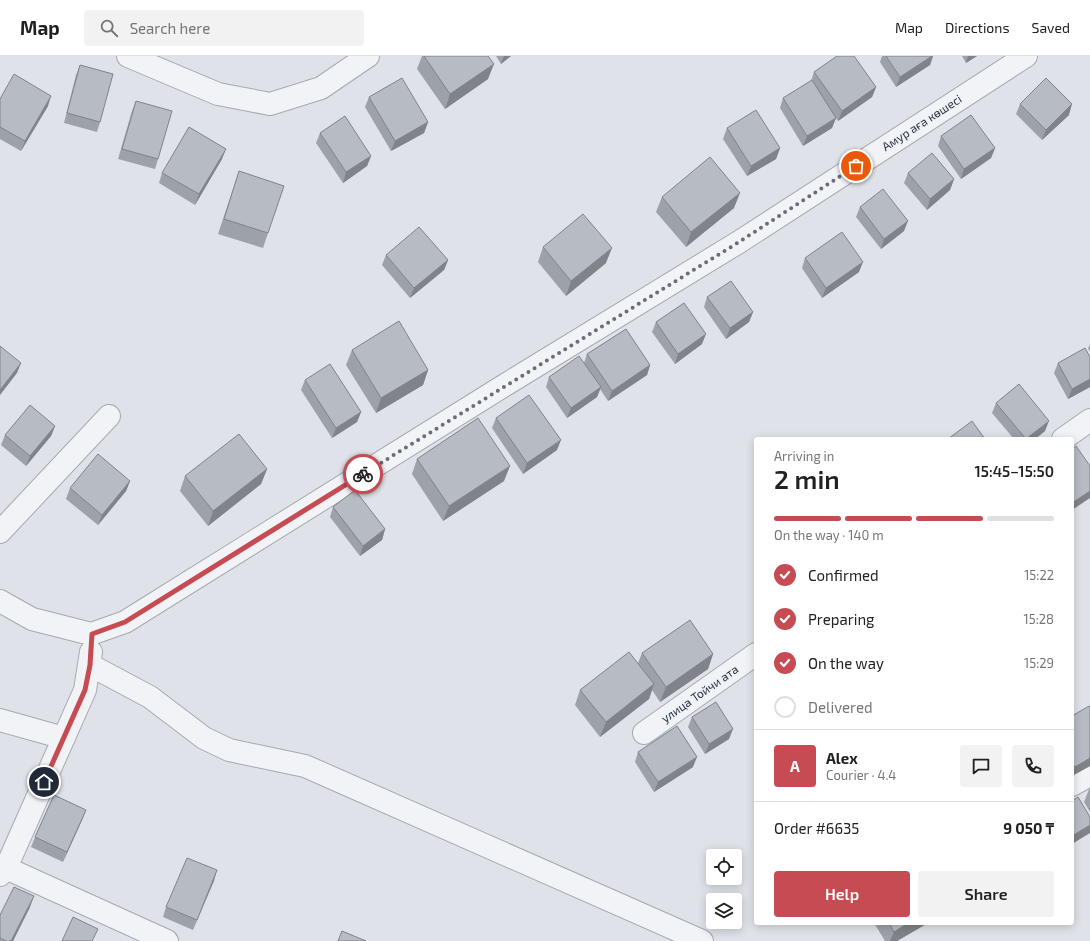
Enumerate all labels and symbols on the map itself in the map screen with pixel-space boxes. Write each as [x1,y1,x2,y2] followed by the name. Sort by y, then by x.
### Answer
[879,91,964,154] street label: Амур аға көшесі
[839,149,873,183] pin
[343,454,383,494] courier
[658,661,741,726] street label: улица Тойчи ата
[27,765,61,799] pin

